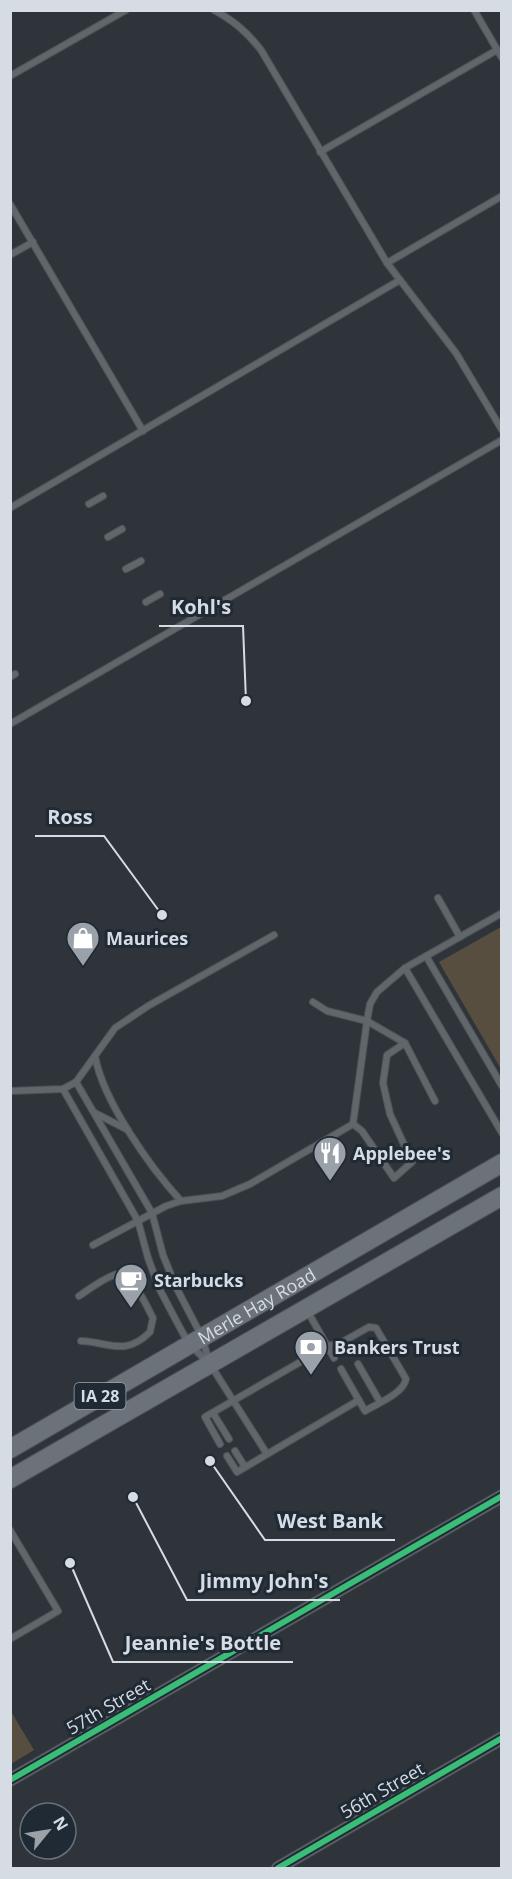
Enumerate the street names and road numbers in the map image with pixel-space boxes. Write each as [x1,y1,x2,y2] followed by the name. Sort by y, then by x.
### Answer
[193,1262,320,1350] street label: Merle Hay Road
[74,1383,126,1409] road number: IA 28
[62,1672,154,1740] street label: 57th Street
[336,1756,428,1824] street label: 56th Street

